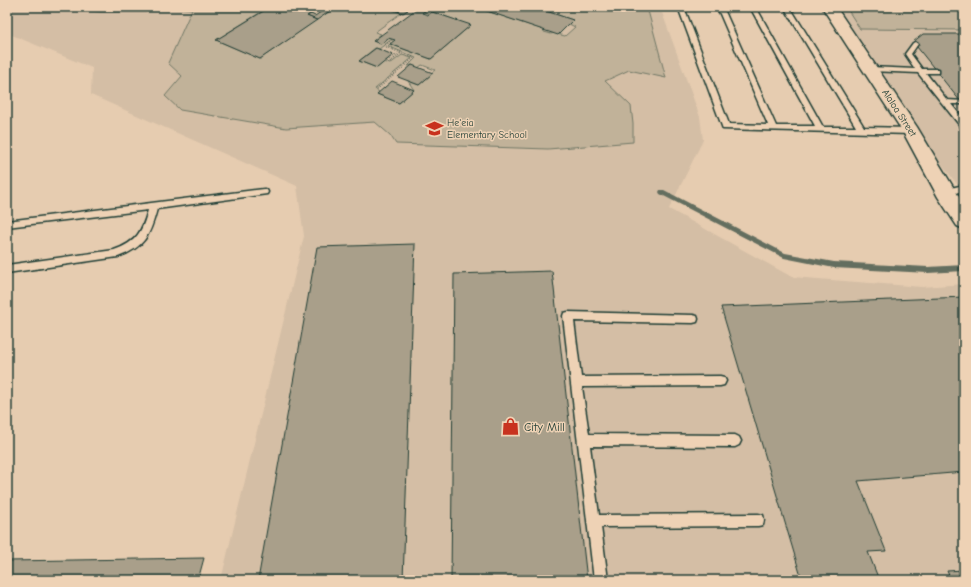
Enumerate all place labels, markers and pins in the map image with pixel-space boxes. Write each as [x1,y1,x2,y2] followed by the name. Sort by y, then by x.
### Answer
[447,117,527,141] place label: He'eia Elementary School
[424,119,444,139] school or university icon: He'eia Elementary School
[501,417,521,437] shop icon: City Mill
[524,420,565,434] place label: City Mill

